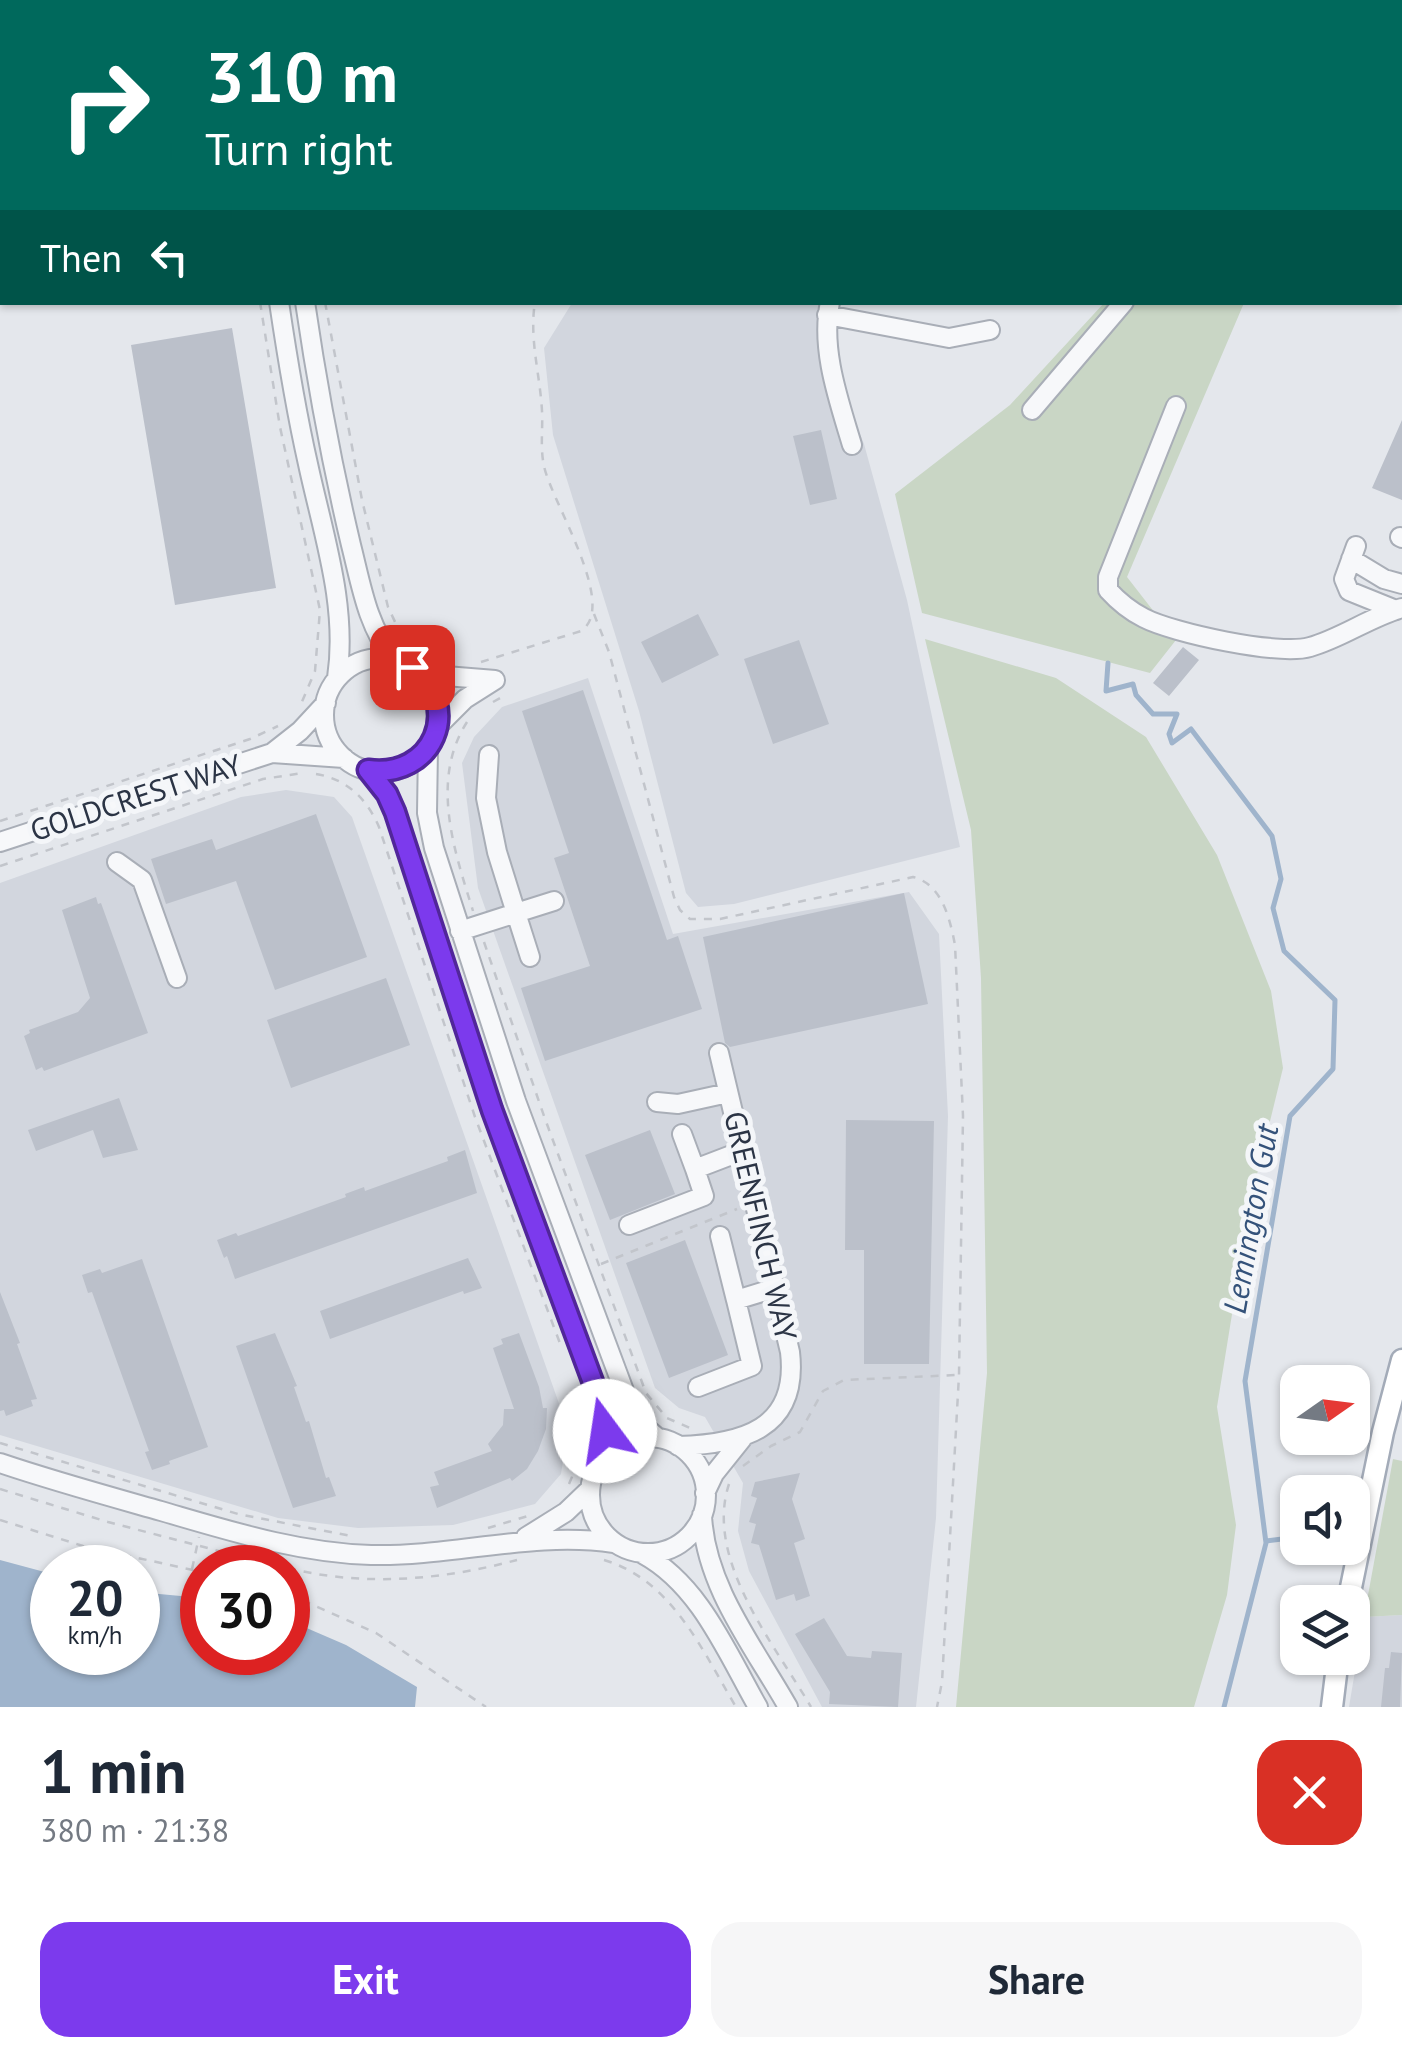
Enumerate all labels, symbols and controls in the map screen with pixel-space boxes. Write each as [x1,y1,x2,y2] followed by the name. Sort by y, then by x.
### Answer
[205,31,398,121] text: 310 m
[40,40,170,170] icon: right
[205,119,393,177] text: Turn right
[142,230,197,285] icon: left
[40,233,122,282] text: Then
[370,625,455,710] pin
[385,640,440,695] icon: arrive
[25,744,246,849] street label: GOLDCREST WAY
[716,1107,807,1344] street label: GREENFINCH WAY
[1213,1119,1288,1317] water label: Lemington Gut
[1280,1365,1370,1455] north arrow
[1280,1365,1370,1675] map controls
[553,1379,657,1483] position arrow
[1280,1475,1370,1565] button: sound
[180,1545,310,1675] speed limit sign: 30
[67,1565,123,1630] text: 20
[1280,1585,1370,1675] button: layers
[68,1619,122,1651] text: km/h
[40,1732,186,1810] text: 1 min
[1257,1740,1362,1845] button: close
[40,1809,229,1851] text: 380 m · 21:38
[40,1922,691,2037] button: Exit
[711,1922,1362,2037] button: Share

